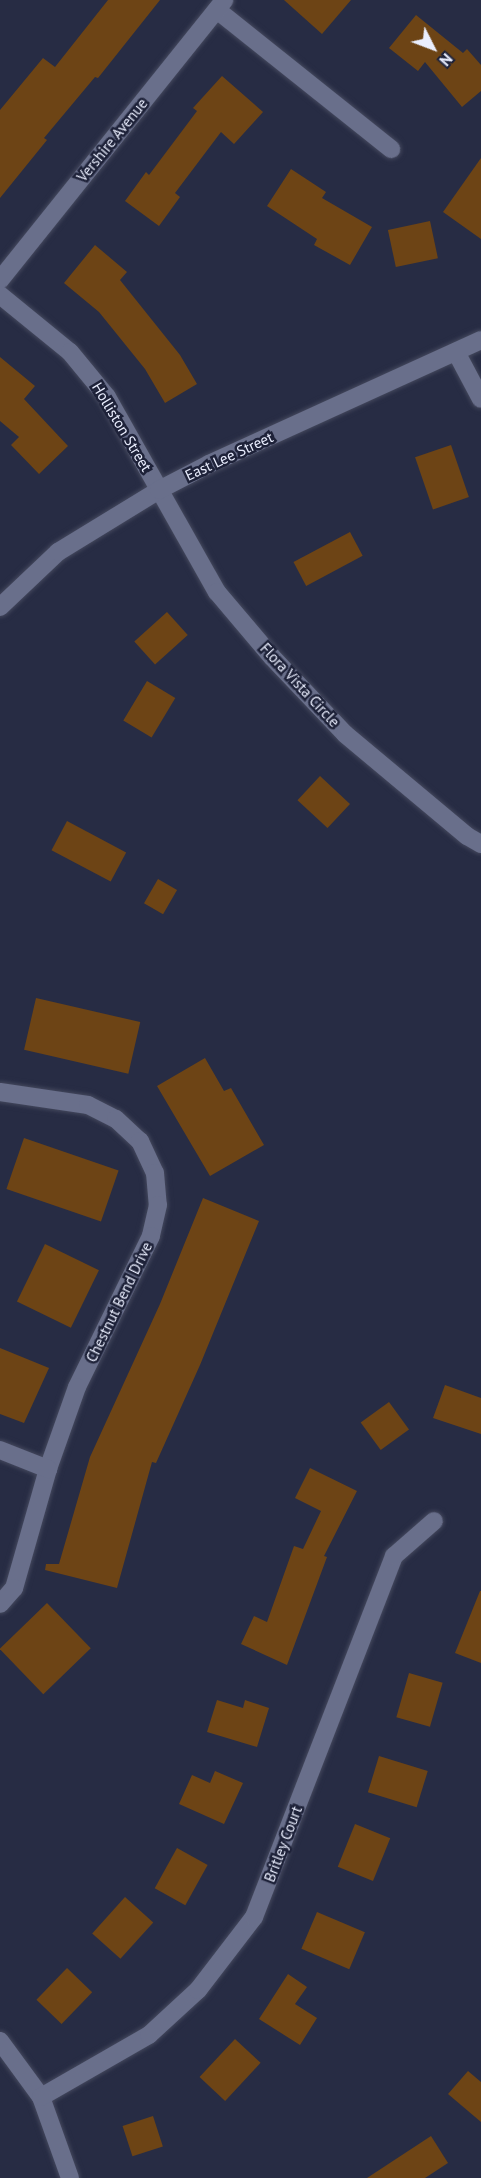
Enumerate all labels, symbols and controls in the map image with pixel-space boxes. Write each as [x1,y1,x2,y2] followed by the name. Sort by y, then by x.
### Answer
[403,18,463,78] north arrow
[435,49,457,71] text: N
[73,95,151,185] street label: Vershire Avenue
[88,379,156,475] street label: Holliston Street
[182,428,276,484] street label: East Lee Street
[256,639,344,731] street label: Flora Vista Circle
[82,1239,156,1365] street label: Chestnut Bend Drive
[260,1803,306,1885] street label: Britley Court

